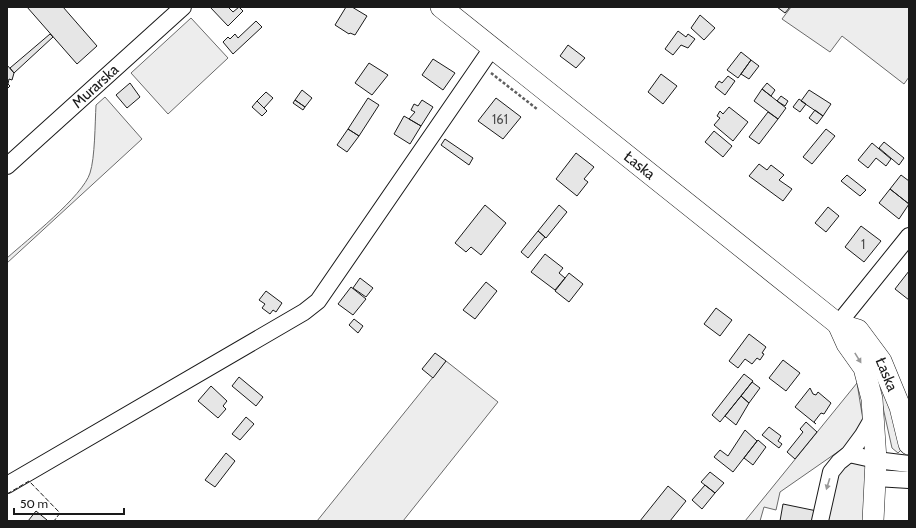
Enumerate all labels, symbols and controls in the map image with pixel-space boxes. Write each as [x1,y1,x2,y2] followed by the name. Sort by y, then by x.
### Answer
[68,60,123,112] street label: Murarska
[492,111,508,127] house number: 161
[620,148,659,184] street label: Łaska
[861,236,865,252] house number: 1
[854,353,862,363] one-way arrow
[872,355,902,395] street label: Łaska
[825,478,831,490] one-way arrow
[14,490,124,516] scale bar
[20,496,48,511] text: 50 m

